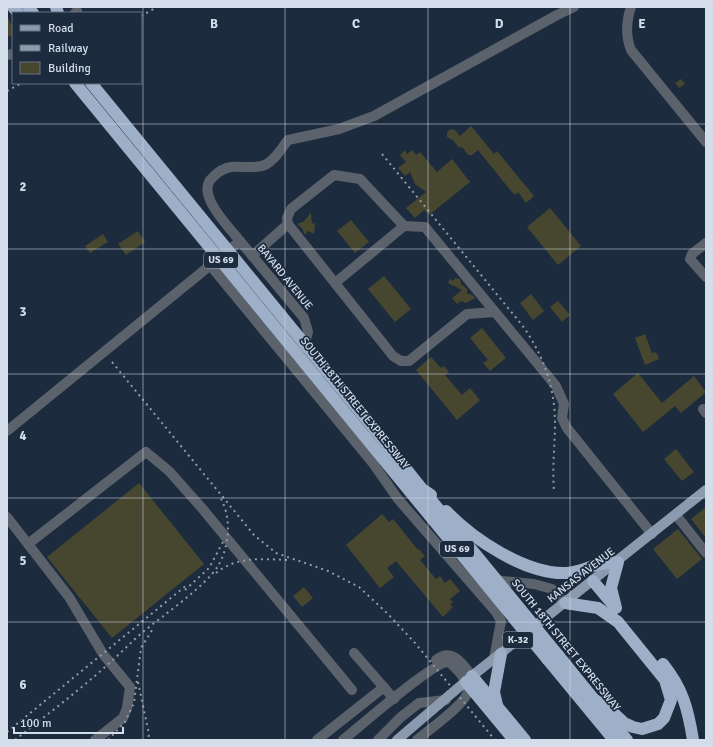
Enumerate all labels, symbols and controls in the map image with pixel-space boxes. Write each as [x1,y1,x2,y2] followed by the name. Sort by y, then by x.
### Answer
[12,12,142,84] legend
[210,16,218,32] text: B
[352,16,360,32] text: C
[495,16,504,32] text: D
[638,16,646,32] text: E
[48,21,74,36] text: Road
[48,41,88,56] text: Railway
[48,61,91,76] text: Building
[19,179,27,195] text: 2
[255,242,315,312] street label: BAYARD AVENUE
[204,252,238,268] road number: US 69
[19,304,27,320] text: 3
[298,335,412,472] street label: SOUTH 18TH STREET EXPRESSWAY
[19,428,27,444] text: 4
[440,541,474,557] road number: US 69
[545,545,617,605] street label: KANSAS AVENUE
[19,553,27,569] text: 5
[509,577,623,714] street label: SOUTH 18TH STREET EXPRESSWAY
[503,632,533,648] road number: K-32
[19,677,27,693] text: 6
[14,709,123,735] scale bar
[20,716,52,731] text: 100 m

